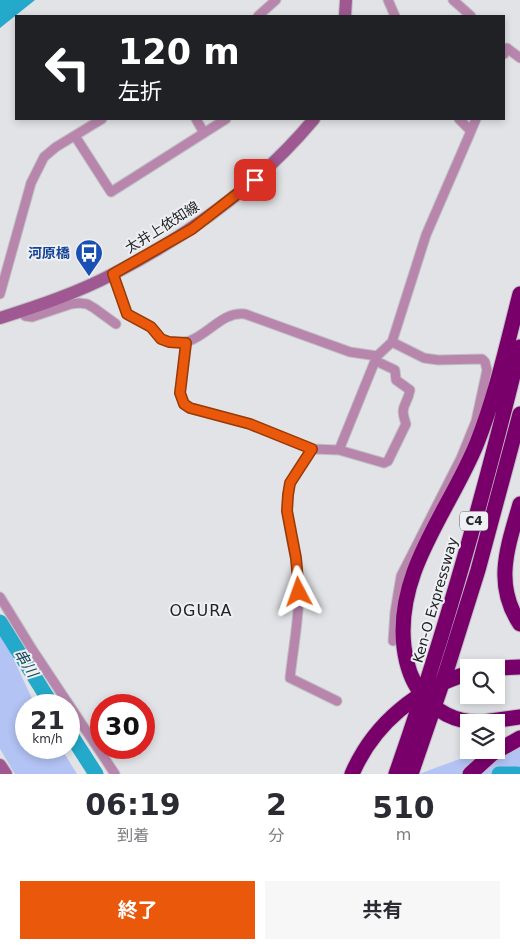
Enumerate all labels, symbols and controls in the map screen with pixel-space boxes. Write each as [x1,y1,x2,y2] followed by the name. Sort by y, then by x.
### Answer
[118,32,240,72] text: 120 m
[35,35,100,100] icon: left
[118,79,162,104] text: 左折
[234,159,276,201] pin
[241,166,269,194] icon: arrive
[122,198,202,256] street label: 太井上依知線
[74,238,104,277] bus stop icon: 河原橋
[28,245,70,261] place label: 河原橋
[460,512,488,530] road number: C4
[409,535,461,665] street label: Ken-O Expressway
[272,565,324,617] position arrow
[169,601,233,620] district label: OGURA
[10,646,43,682] water label: 串川
[460,659,505,759] map controls
[460,659,505,704] button: search
[90,694,155,759] speed limit sign: 30
[30,706,65,735] text: 21
[460,714,505,759] button: layers
[32,732,63,746] text: km/h
[85,787,181,822] text: 06:19
[266,787,287,822] text: 2
[372,790,435,825] text: 510
[396,825,411,844] text: m
[117,826,149,845] text: 到着
[268,826,284,845] text: 分
[20,881,255,939] button: 終了
[265,881,500,939] button: 共有

